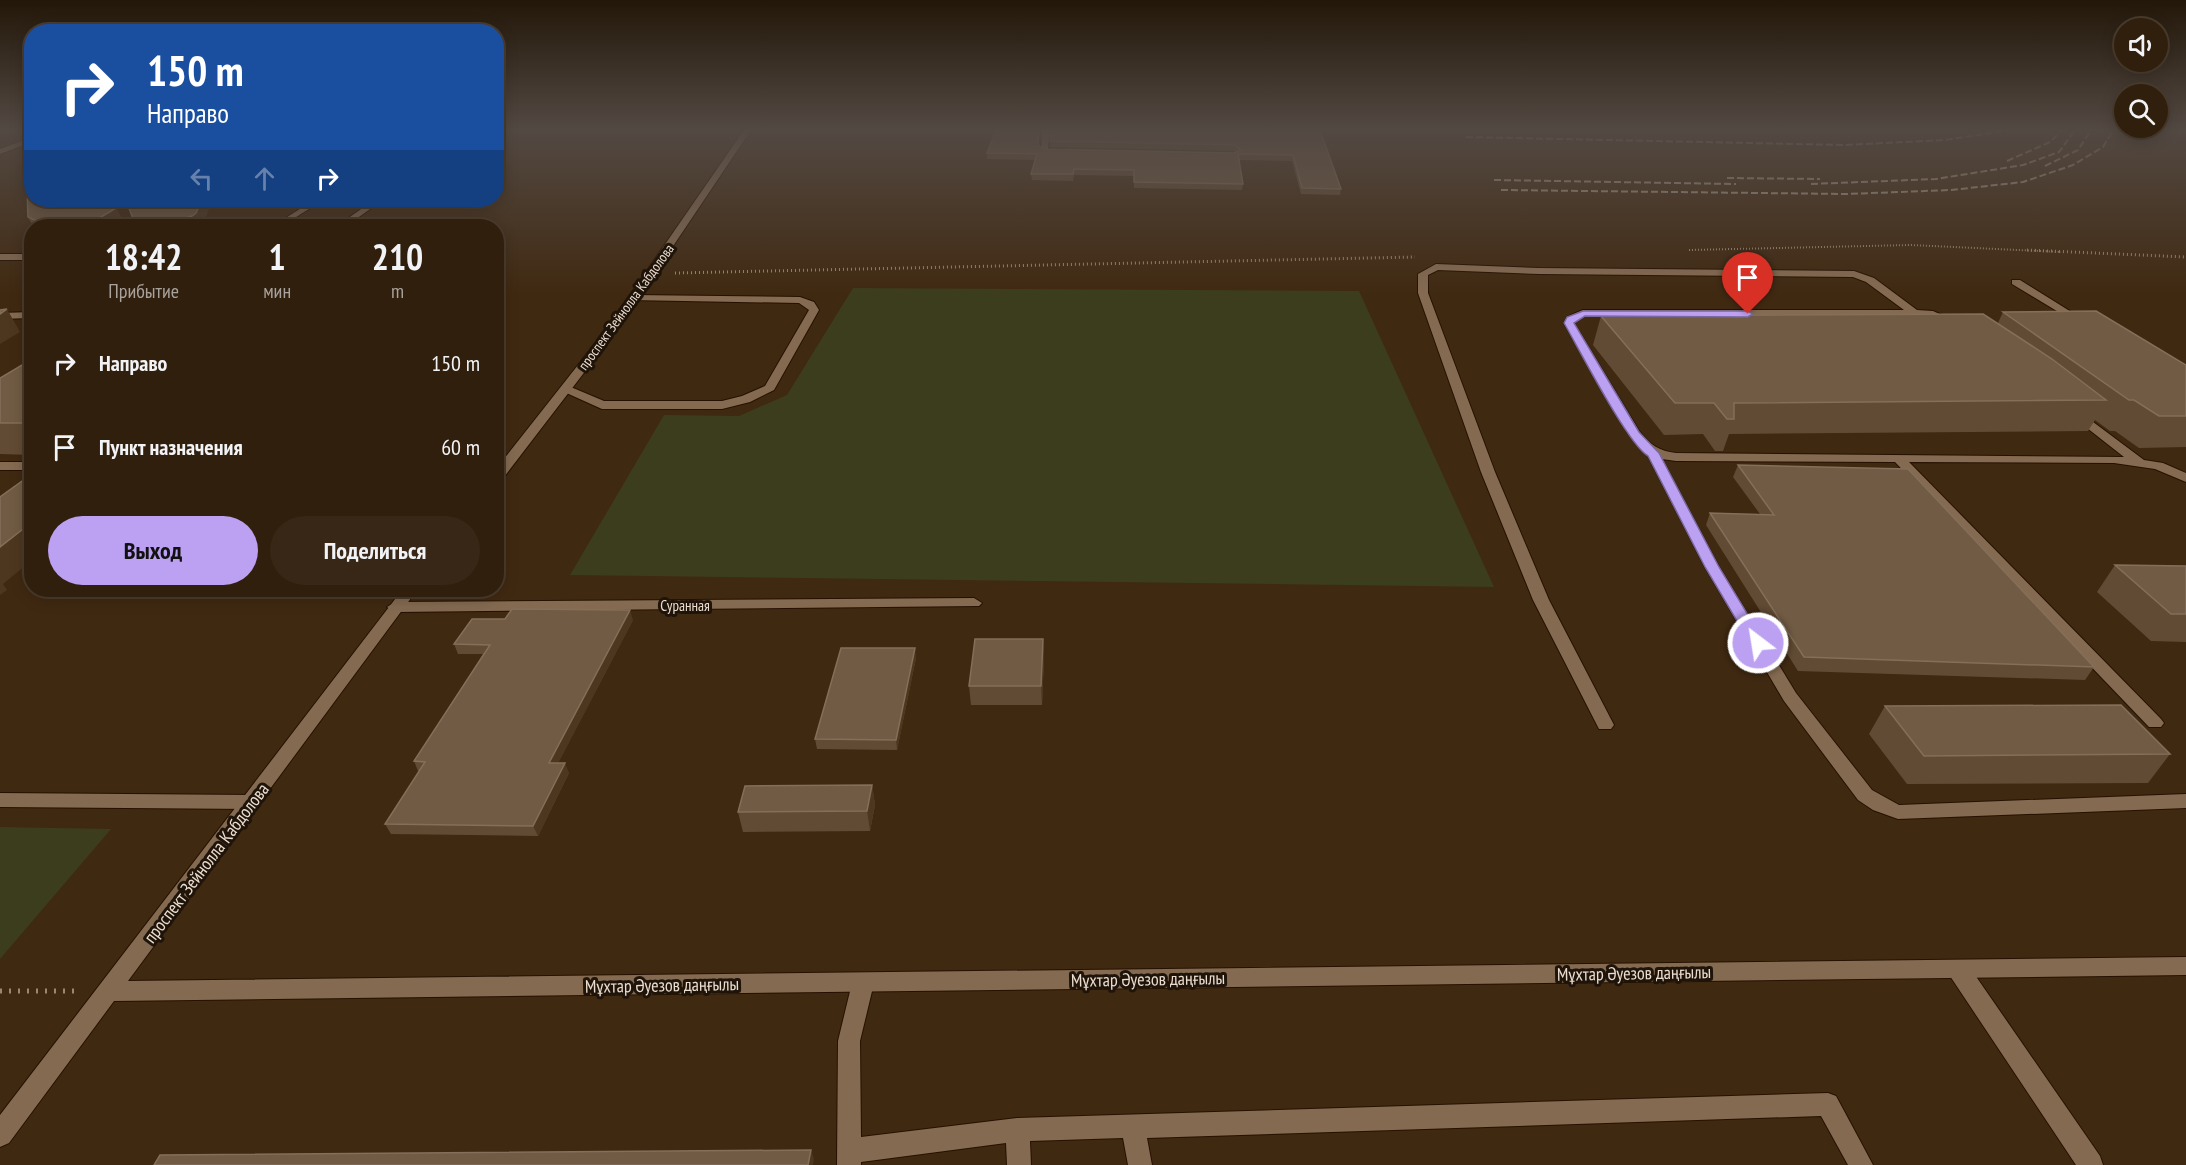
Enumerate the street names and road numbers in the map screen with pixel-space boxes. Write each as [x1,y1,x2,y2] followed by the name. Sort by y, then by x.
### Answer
[574,241,678,373] street label: проспект Зейнолла Кабдолова
[660,596,710,615] street label: Суранная
[138,778,274,948] street label: проспект Зейнолла Кабдолова
[1557,960,1711,986] street label: Мұхтар Әуезов даңғылы
[1071,966,1225,992] street label: Мұхтар Әуезов даңғылы
[585,972,739,998] street label: Мұхтар Әуезов даңғылы

